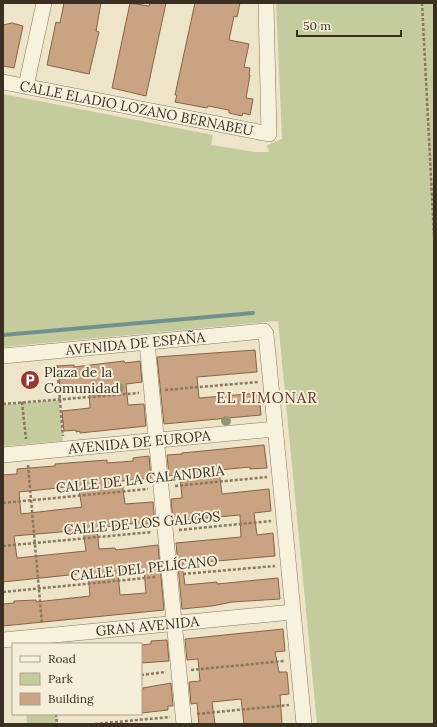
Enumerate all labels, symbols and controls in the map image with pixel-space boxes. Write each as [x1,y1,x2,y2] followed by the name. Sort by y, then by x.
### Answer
[297,12,401,38] scale bar
[303,18,331,33] text: 50 m
[18,76,255,140] street label: CALLE ELADIO LOZANO BERNABEU
[64,328,206,359] street label: AVENIDA DE ESPAÑA
[44,363,119,397] place label: Plaza de la Comunidad
[19,369,41,391] parking icon: Plaza de la Comunidad
[216,388,318,407] district label: EL LIMONAR
[67,426,211,458] street label: AVENIDA DE EUROPA
[55,461,225,497] street label: CALLE DE LA CALANDRIA
[63,507,221,539] street label: CALLE DE LOS GALGOS
[70,551,218,585] street label: CALLE DEL PELÍCANO
[95,612,200,640] street label: GRAN AVENIDA
[12,643,142,715] legend
[48,651,76,666] text: Road
[48,671,74,686] text: Park
[48,691,94,706] text: Building

